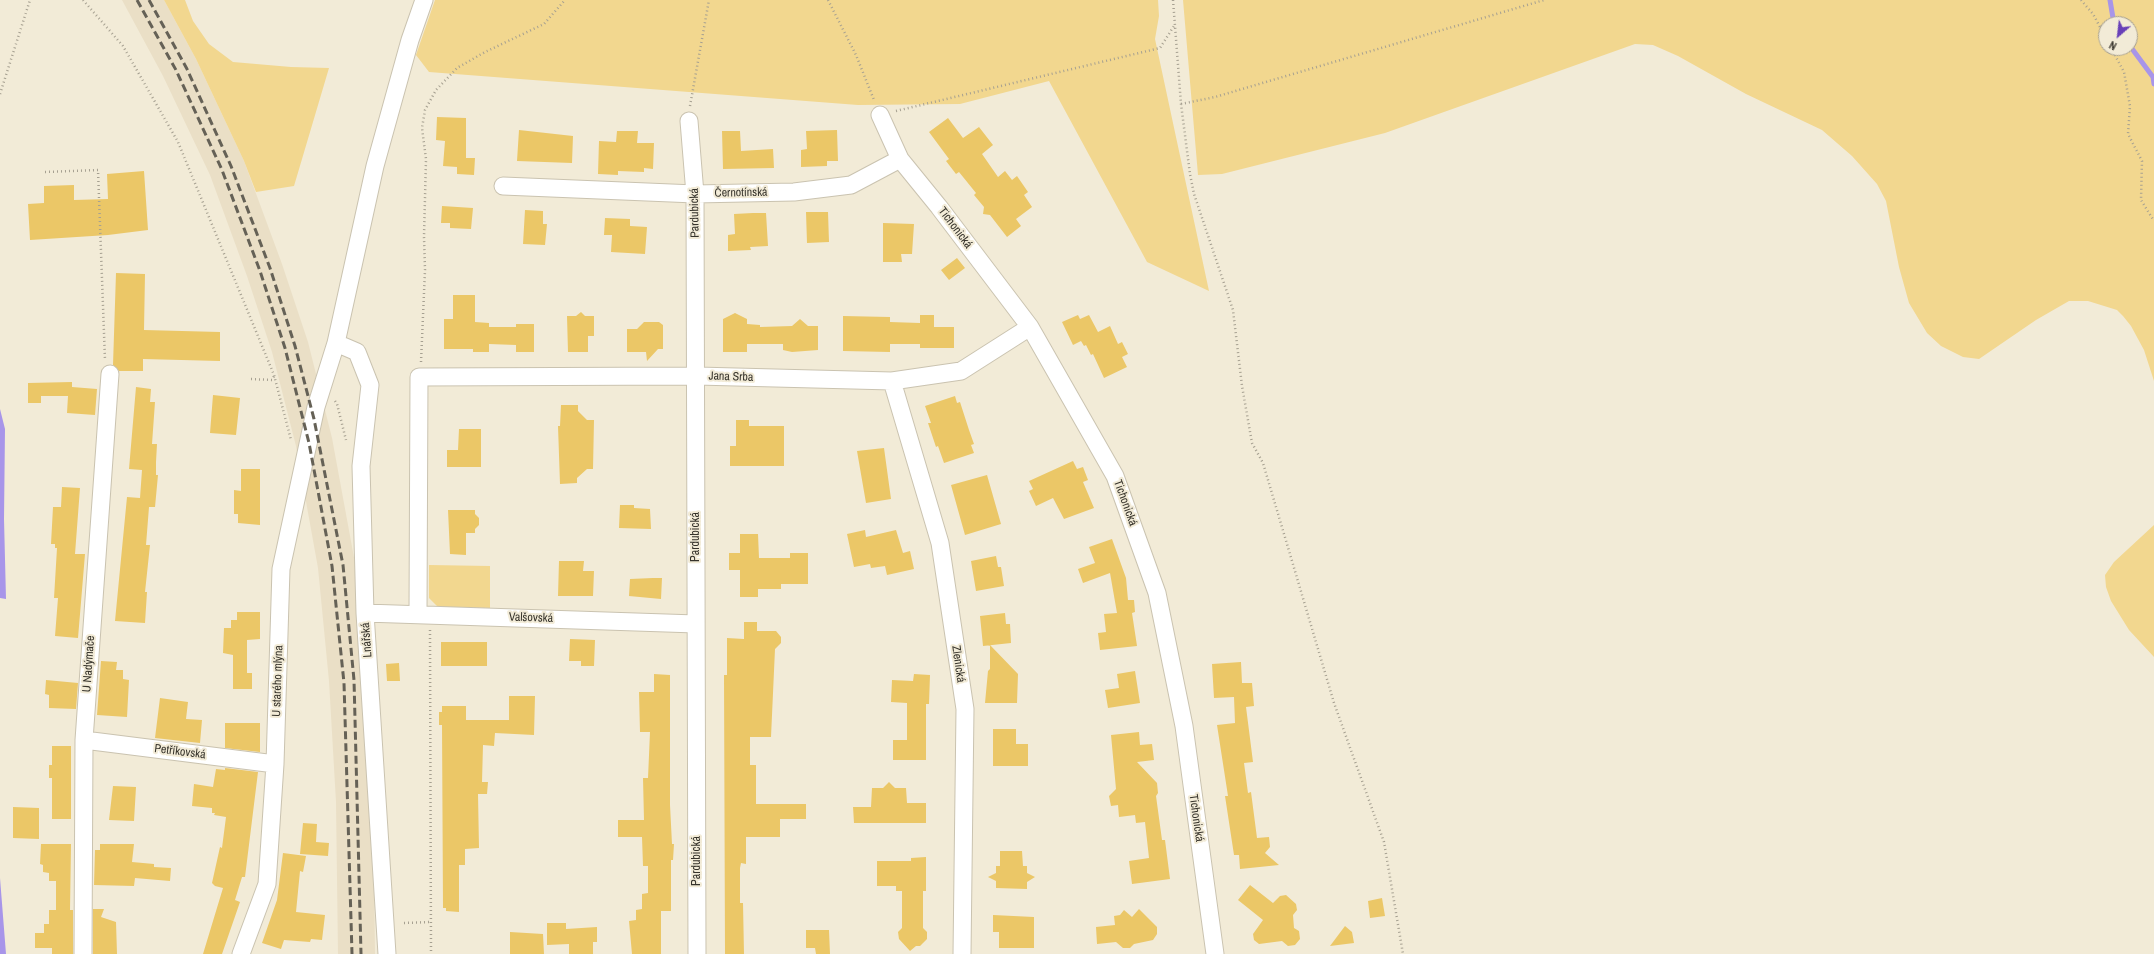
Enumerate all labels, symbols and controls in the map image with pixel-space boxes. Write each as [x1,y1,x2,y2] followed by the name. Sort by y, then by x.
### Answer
[2098,16,2138,56] north arrow
[2107,38,2119,53] text: N
[714,185,768,201] street label: Černotínská
[687,188,703,238] street label: Pardubická
[935,205,975,251] street label: Tichonická
[708,369,754,385] street label: Jana Srba
[1110,478,1140,528] street label: Tichonická
[689,512,703,562] street label: Pardubická
[509,610,553,626] street label: Valšovská
[359,622,375,658] street label: Lnářská
[80,635,98,693] street label: U Nadýmače
[270,645,286,717] street label: U starého mlýna
[948,645,968,683] street label: Zlenická
[154,742,206,762] street label: Petříkovská
[1186,793,1206,843] street label: Tichonická
[690,836,704,886] street label: Pardubická

